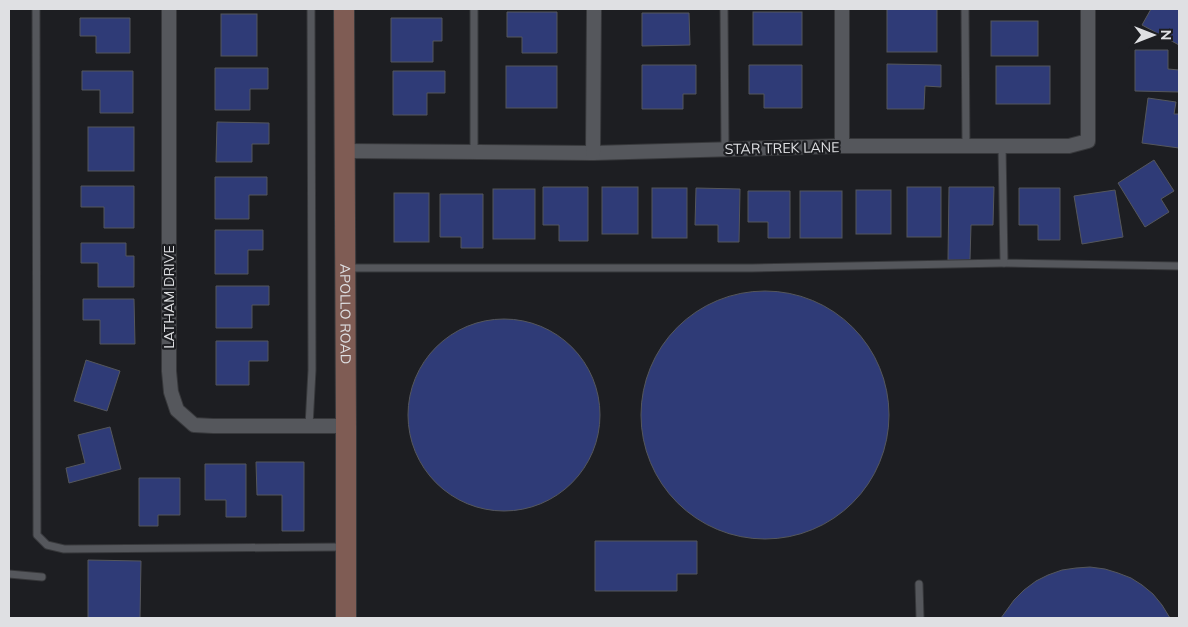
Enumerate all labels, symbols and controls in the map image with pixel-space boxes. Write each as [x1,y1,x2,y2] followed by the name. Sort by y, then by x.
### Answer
[1128,10,1178,60] north arrow
[1157,30,1175,40] text: N
[724,138,840,158] street label: STAR TREK LANE
[160,245,178,349] street label: LATHAM DRIVE
[336,264,355,364] street label: APOLLO ROAD

